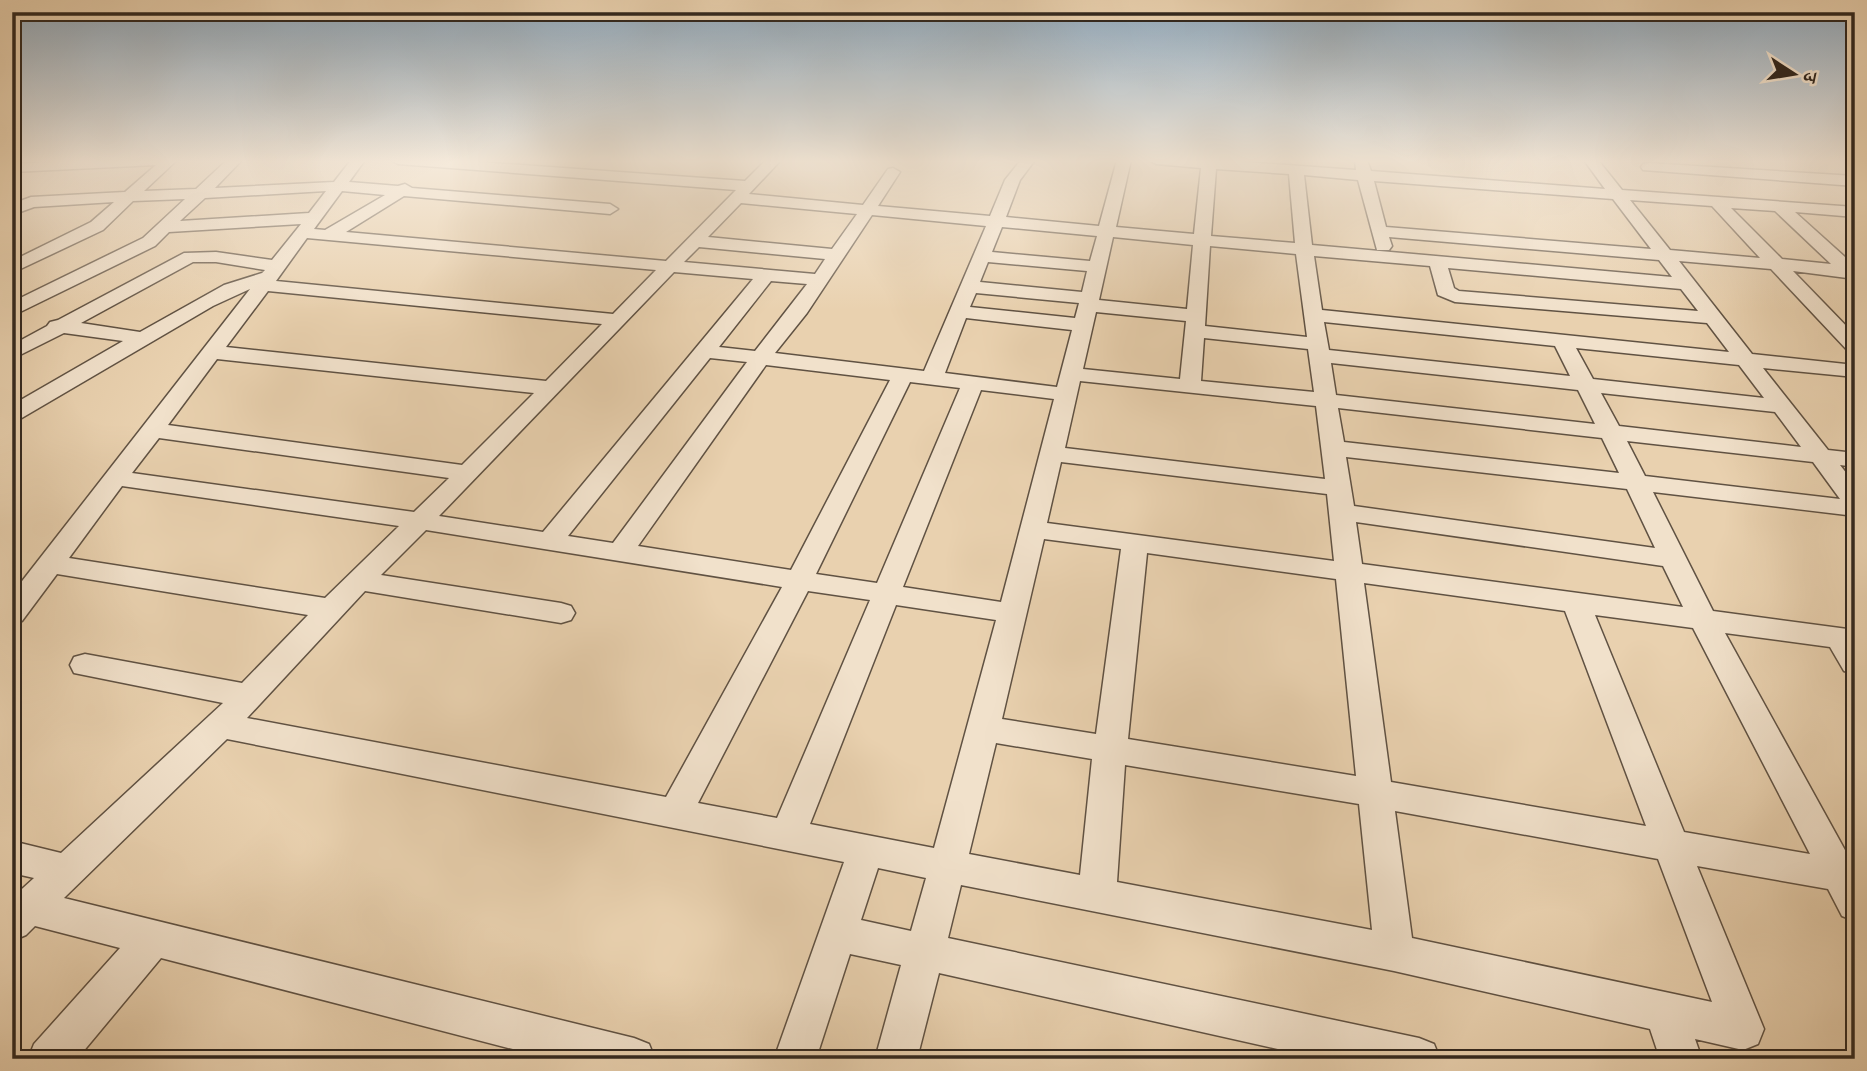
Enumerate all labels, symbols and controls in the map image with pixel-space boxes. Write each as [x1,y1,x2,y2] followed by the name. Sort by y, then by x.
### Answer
[1758,38,1828,108] north arrow
[1796,68,1824,86] text: उ

